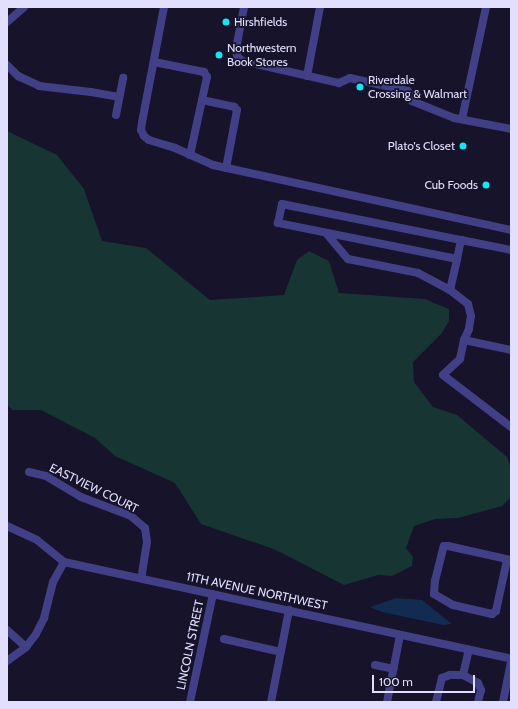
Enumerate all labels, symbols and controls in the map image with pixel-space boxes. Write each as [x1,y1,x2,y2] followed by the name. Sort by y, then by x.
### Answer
[234,15,287,29] place label: Hirshfields
[221,17,231,27] marker: Hirshfields
[227,41,297,69] place label: Northwestern Book Stores
[214,50,224,60] marker: Northwestern Book Stores
[368,73,467,101] place label: Riverdale Crossing & Walmart
[355,82,365,92] marker: Riverdale Crossing & Walmart
[388,139,455,153] place label: Plato's Closet
[458,141,468,151] marker: Plato's Closet
[425,178,478,192] place label: Cub Foods
[481,180,491,190] marker: Cub Foods
[47,460,141,516] street label: EASTVIEW COURT
[185,569,329,613] street label: 11TH AVENUE NORTHWEST
[173,599,207,691] street label: LINCOLN STREET
[374,667,477,693] scale bar
[379,674,413,689] text: 100 m

